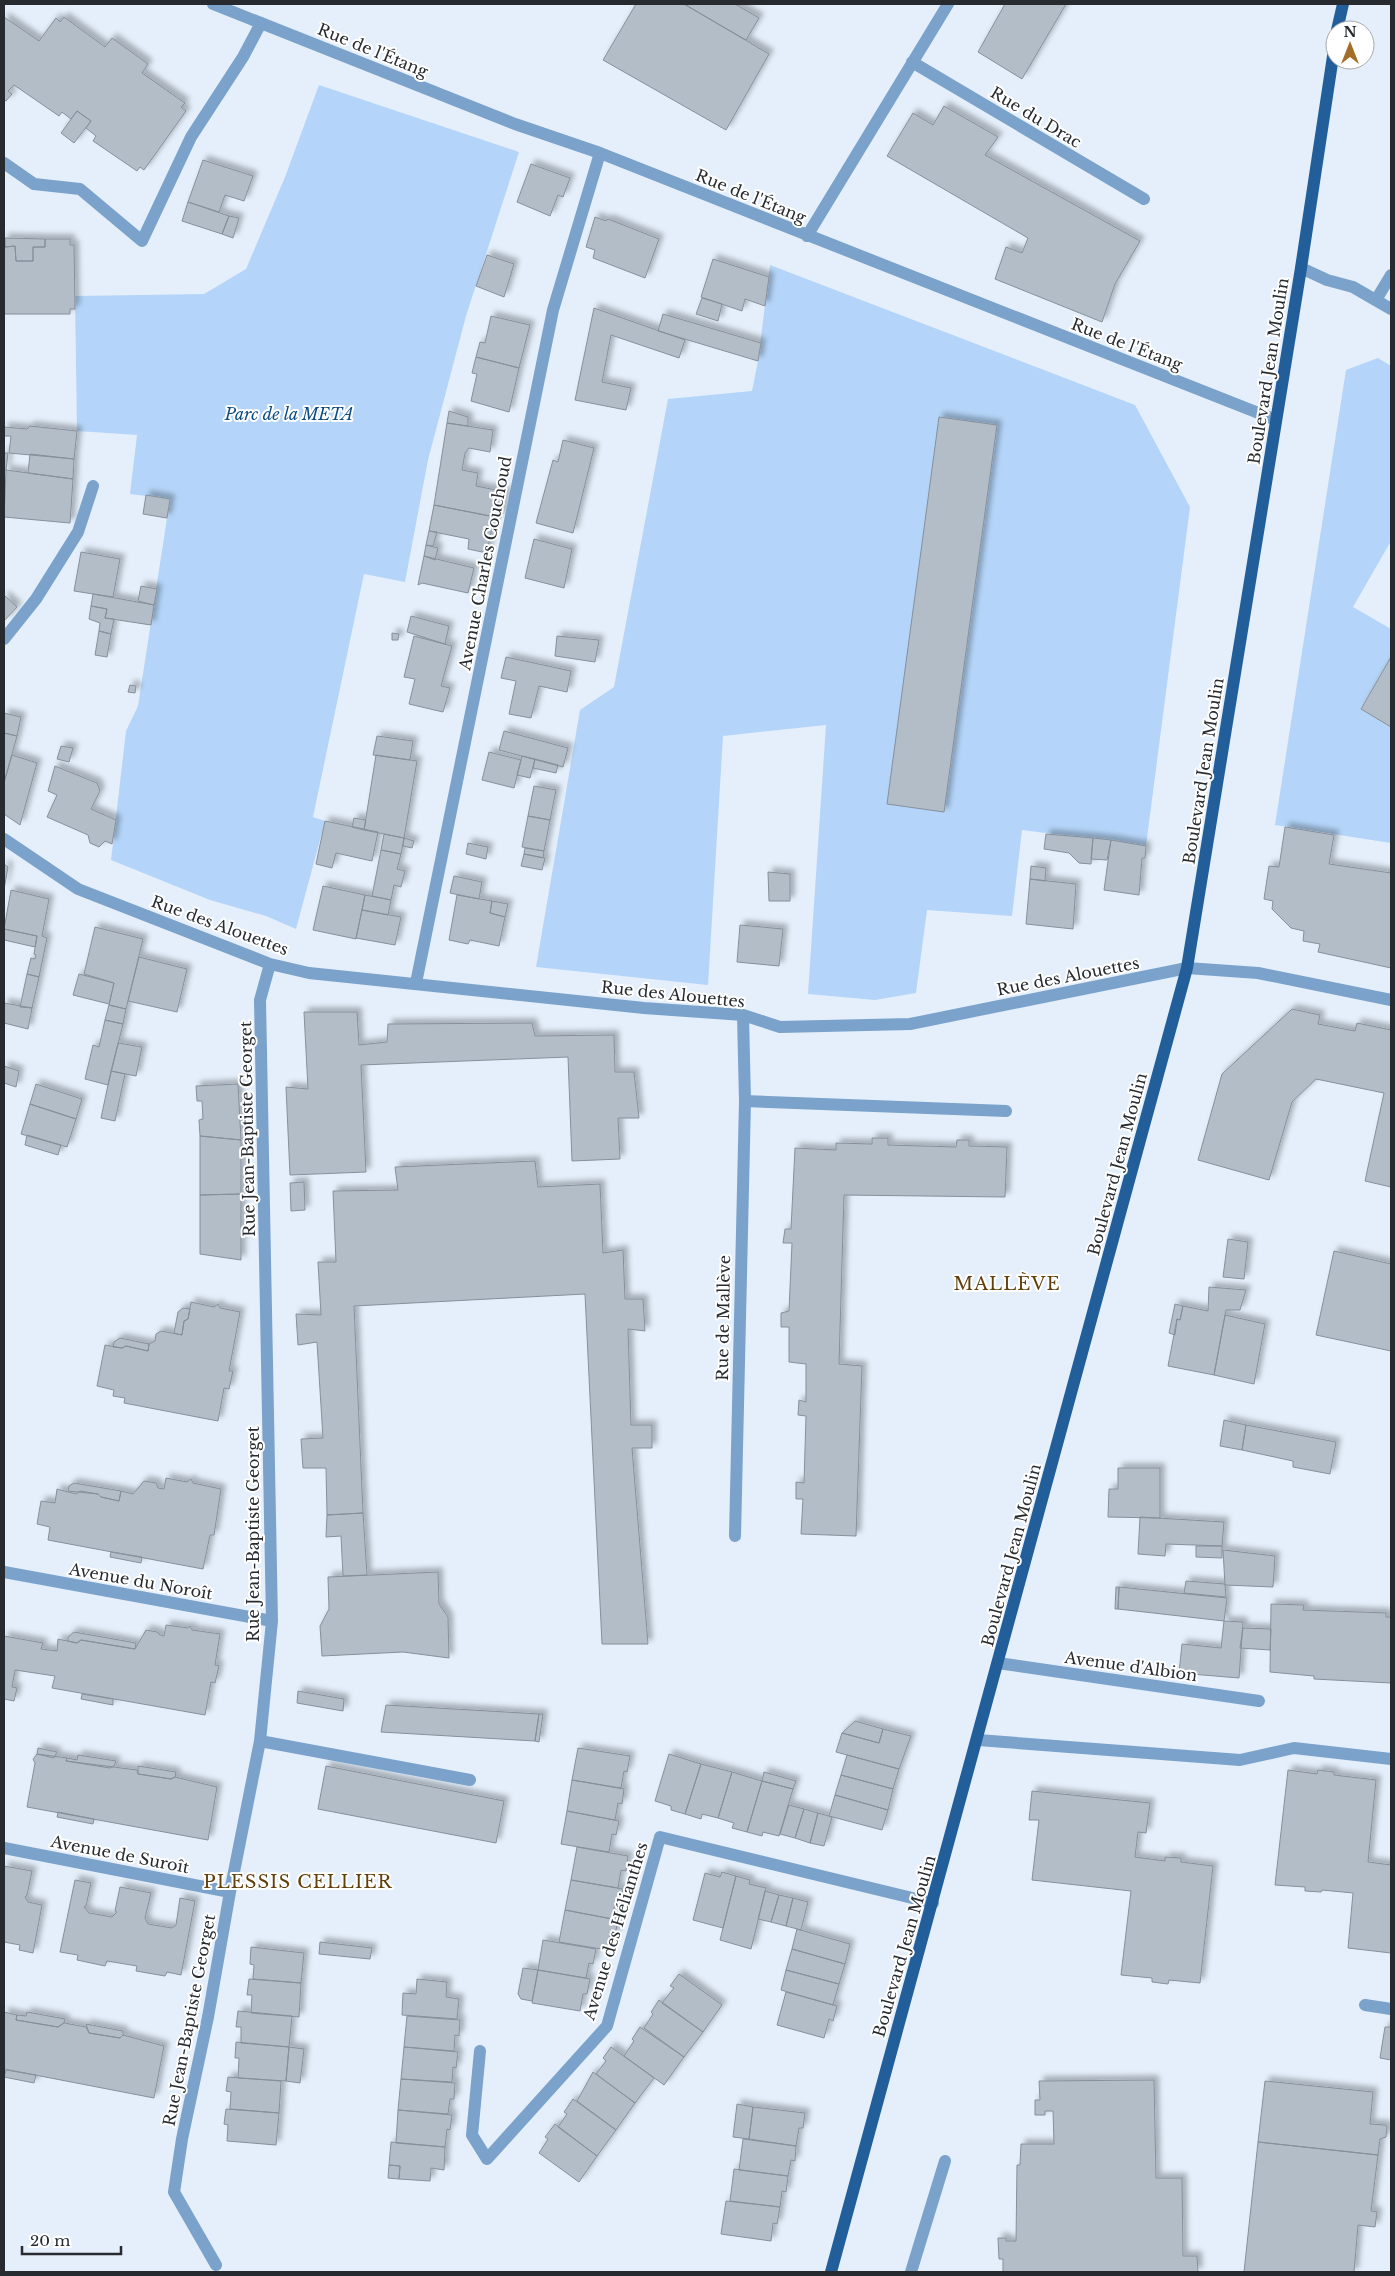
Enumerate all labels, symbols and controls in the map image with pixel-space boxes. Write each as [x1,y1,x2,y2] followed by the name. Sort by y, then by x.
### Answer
[315,19,432,81] street label: Rue de l'Étang
[1325,20,1375,70] north arrow
[1343,23,1357,41] text: N
[987,82,1085,152] street label: Rue du Drac
[693,165,810,227] street label: Rue de l'Étang
[1243,276,1293,466] street label: Boulevard Jean Moulin
[1069,314,1186,375] street label: Rue de l'Étang
[224,404,353,424] park label: Parc de la META
[454,454,516,673] street label: Avenue Charles Couchoud
[1178,676,1228,866] street label: Boulevard Jean Moulin
[149,891,291,959] street label: Rue des Alouettes
[995,952,1141,1000] street label: Rue des Alouettes
[600,976,746,1012] street label: Rue des Alouettes
[235,1021,259,1237] street label: Rue Jean-Baptiste Georget
[1083,1070,1151,1258] street label: Boulevard Jean Moulin
[712,1255,734,1381] street label: Rue de Mallève
[954,1272,1060,1295] district label: MALLÈVE
[243,1426,263,1642] street label: Rue Jean-Baptiste Georget
[977,1461,1045,1649] street label: Boulevard Jean Moulin
[67,1558,214,1603] street label: Avenue du Noroît
[1062,1647,1199,1685] street label: Avenue d'Albion
[48,1831,191,1877] street label: Avenue de Suroît
[578,1840,652,2023] street label: Avenue des Hélianthes
[868,1853,940,2039] street label: Boulevard Jean Moulin
[203,1871,393,1893] district label: PLESSIS CELLIER
[159,1912,219,2128] street label: Rue Jean-Baptiste Georget
[22,2224,121,2256] scale bar
[30,2231,70,2250] text: 20 m

